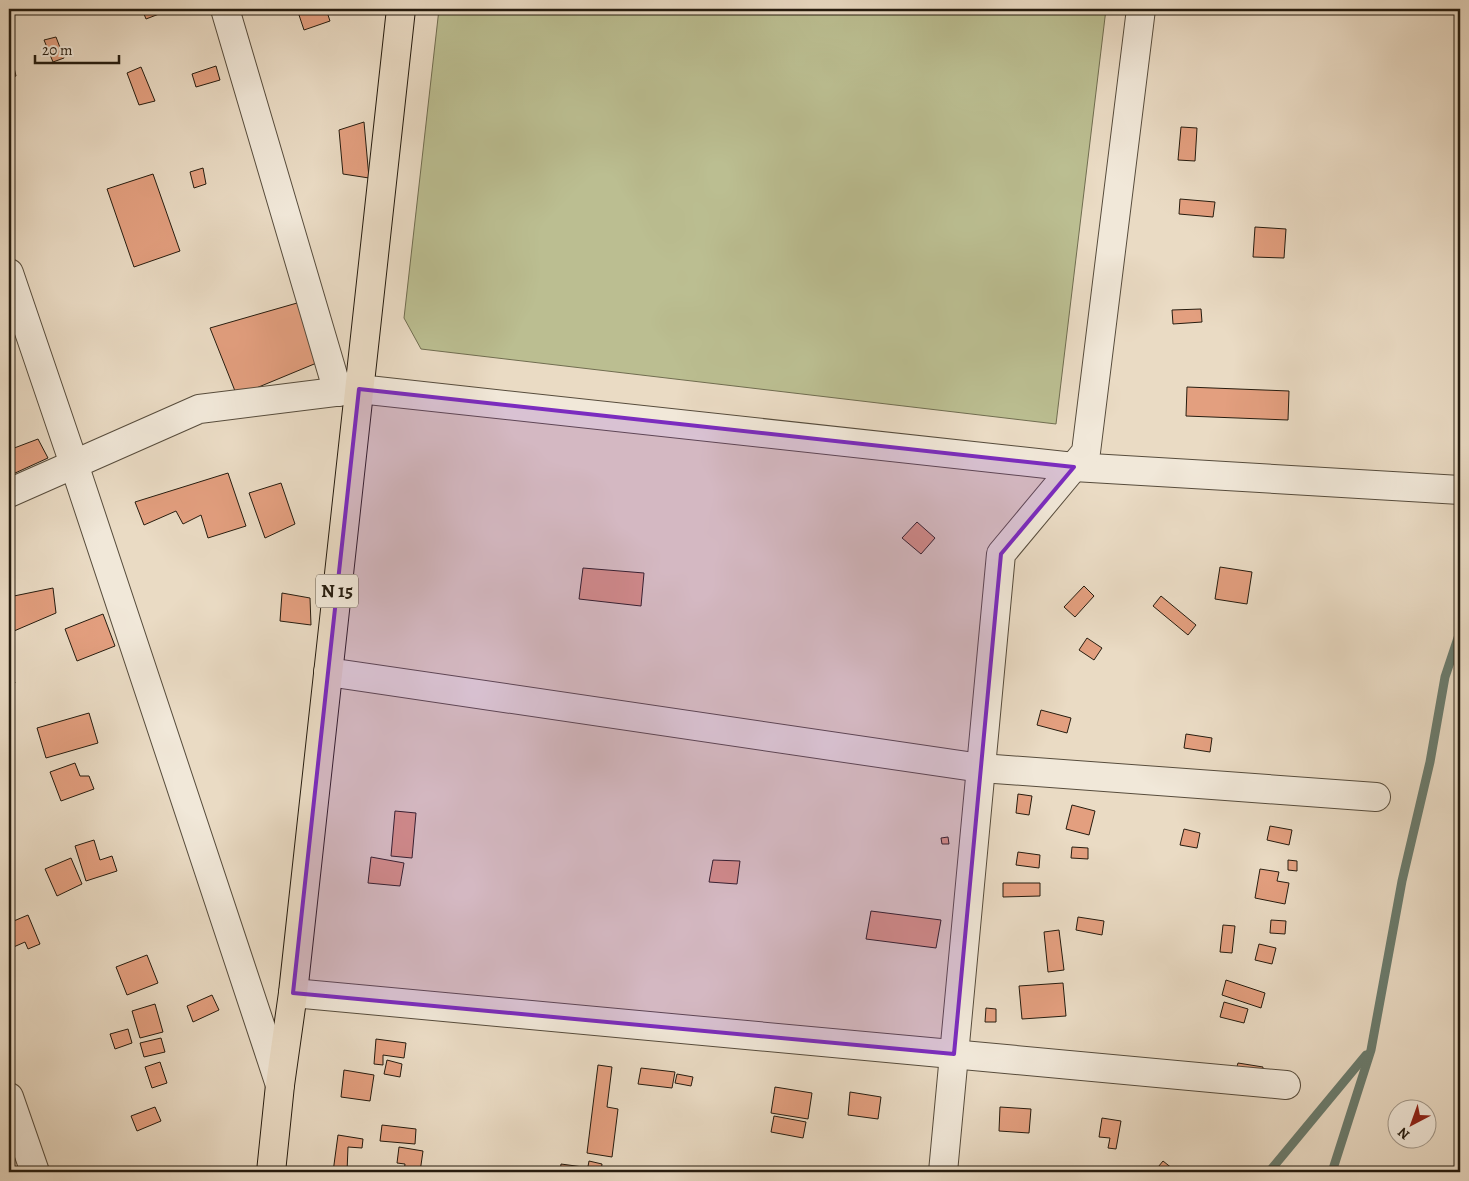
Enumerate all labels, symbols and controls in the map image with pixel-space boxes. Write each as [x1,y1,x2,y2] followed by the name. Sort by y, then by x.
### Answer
[35,32,119,64] scale bar
[42,40,73,60] text: 20 m
[316,574,358,608] road number: N 15
[1386,1098,1436,1148] north arrow
[1394,1123,1414,1144] text: N

